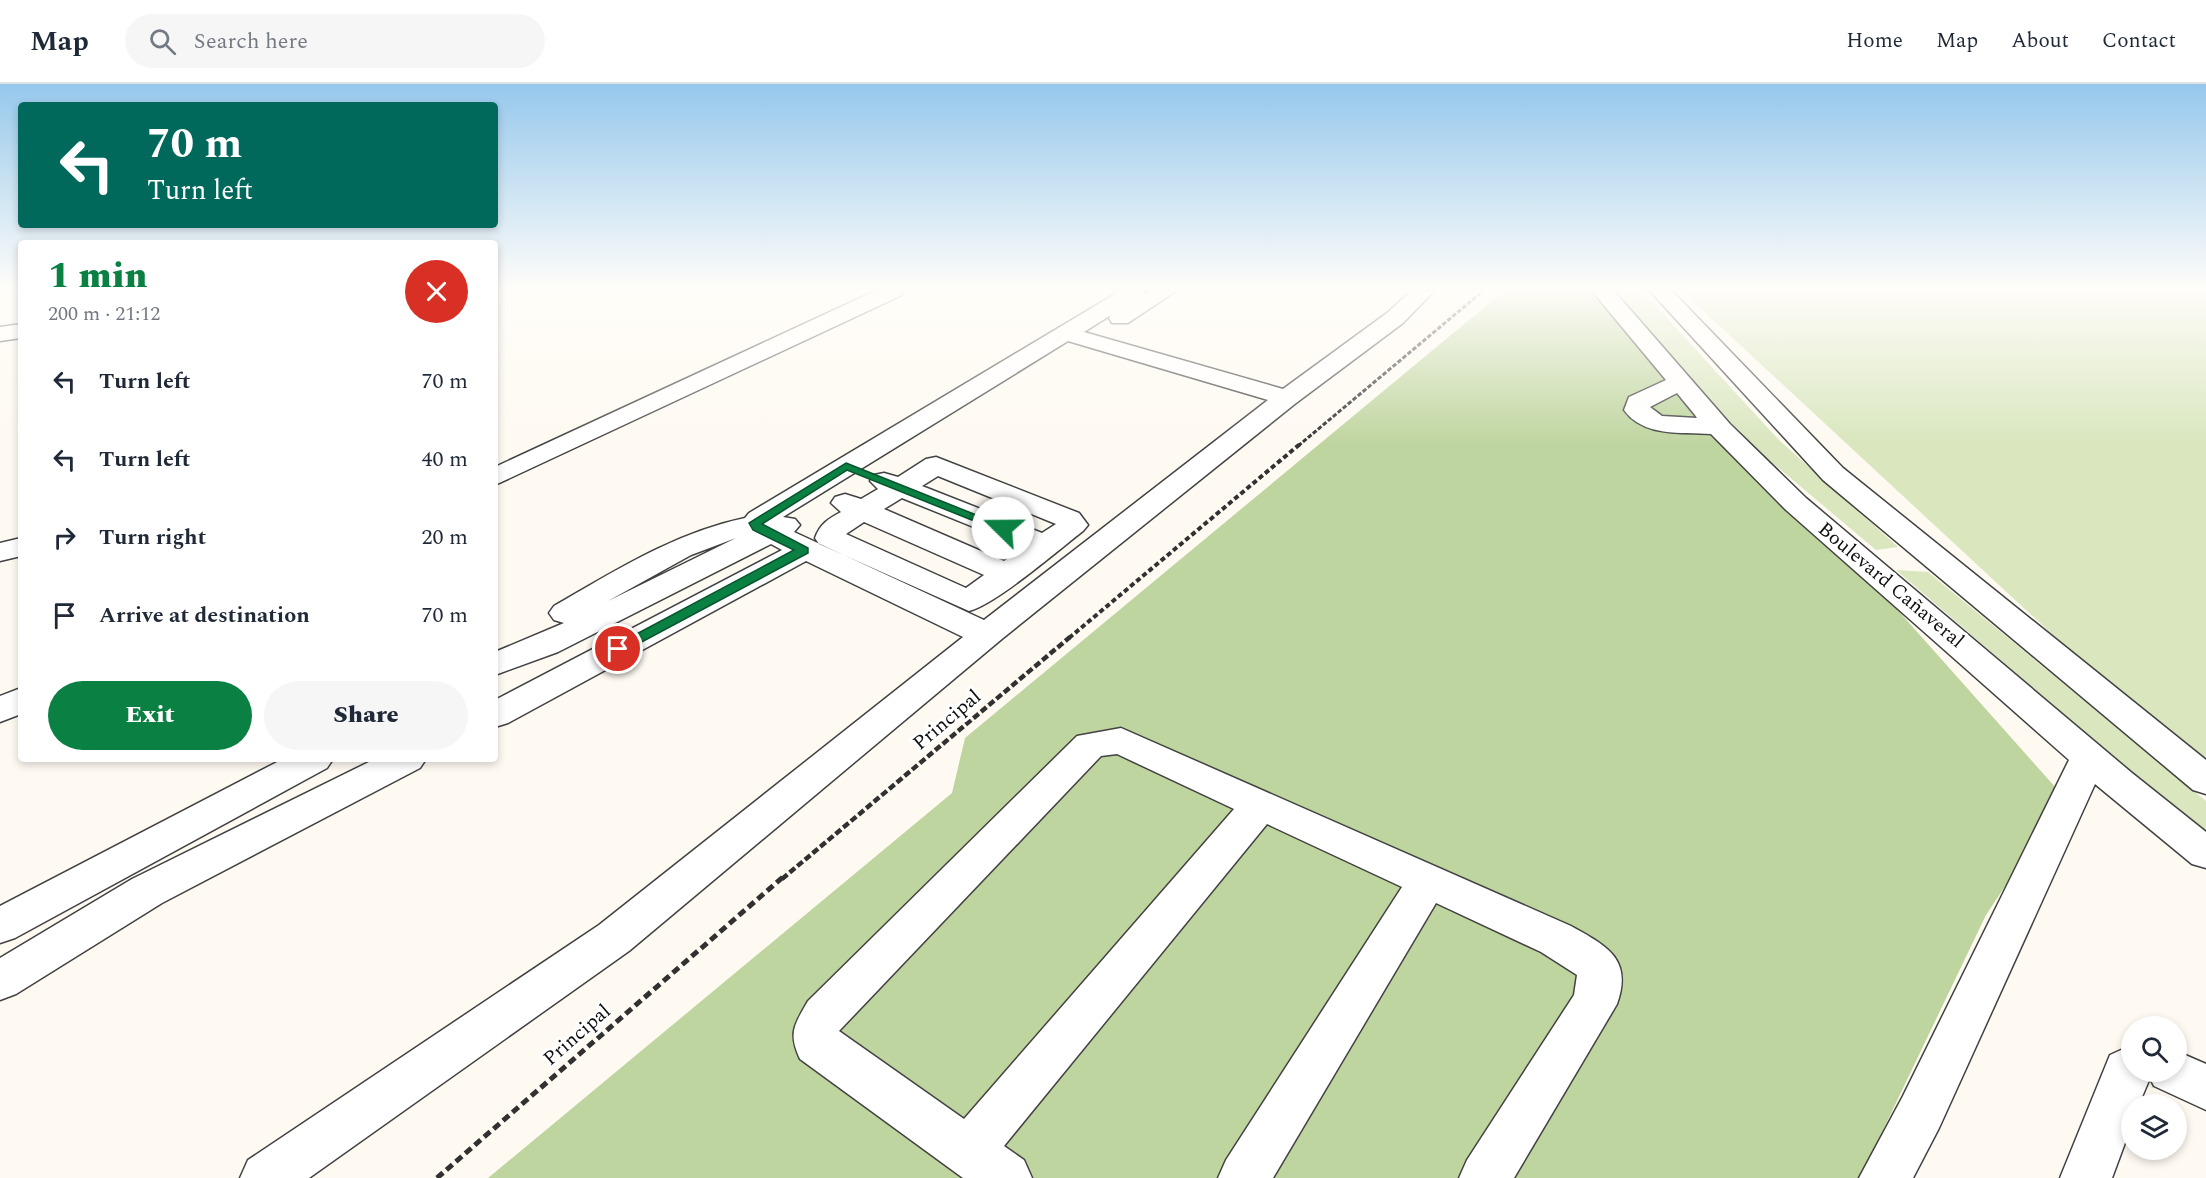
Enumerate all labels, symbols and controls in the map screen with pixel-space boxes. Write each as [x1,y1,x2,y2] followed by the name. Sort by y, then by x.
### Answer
[125,14,545,68] search box
[30,20,89,63] text: Map
[146,25,179,58] icon: search
[194,25,308,58] text: Search here
[1846,25,1903,57] text: Home
[1936,25,1978,57] text: Map
[2011,25,2069,57] text: About
[2102,25,2176,57] text: Contact
[147,113,242,176] text: 70 m
[48,126,126,204] icon: left
[147,170,253,212] text: Turn left
[48,249,148,304] text: 1 min
[405,260,468,323] button: close
[48,299,160,329] text: 200 m · 21:12
[48,365,81,398] icon: left
[99,365,191,398] text: Turn left
[422,365,468,398] text: 70 m
[48,443,81,476] icon: left
[99,443,191,476] text: Turn left
[422,443,468,476] text: 40 m
[971,496,1035,560] position arrow
[1811,515,1971,655] street label: Boulevard Cañaveral
[48,521,81,554] icon: right
[99,521,206,554] text: Turn right
[422,521,468,554] text: 20 m
[48,599,81,632] icon: arrive
[99,599,310,632] text: Arrive at destination
[422,599,468,632] text: 70 m
[592,623,643,674] pin
[601,632,634,665] icon: arrive
[48,681,252,750] button: Exit
[264,681,468,750] button: Share
[906,682,988,758] street label: Principal
[536,997,618,1073] street label: Principal
[2121,1016,2187,1160] map controls
[2121,1016,2187,1082] button: search
[2121,1094,2187,1160] button: layers

